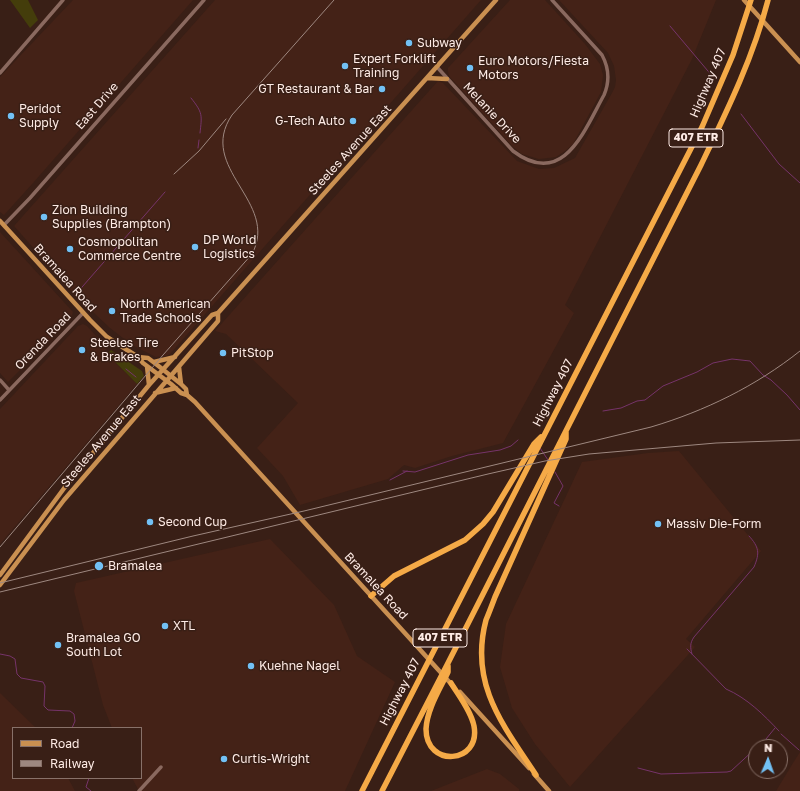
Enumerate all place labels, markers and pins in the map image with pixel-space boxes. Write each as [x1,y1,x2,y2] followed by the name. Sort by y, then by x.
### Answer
[417,36,462,50] place label: Subway
[404,38,414,48] marker: Subway
[353,52,436,80] place label: Expert Forklift Training
[478,54,589,82] place label: Euro Motors/Fiesta Motors
[340,61,350,71] marker: Expert Forklift Training
[465,63,475,73] marker: Euro Motors/Fiesta Motors
[258,82,374,96] place label: GT Restaurant & Bar
[377,84,387,94] marker: GT Restaurant & Bar
[19,102,61,130] place label: Peridot Supply
[6,111,16,121] marker: Peridot Supply
[275,114,345,128] place label: G-Tech Auto
[348,116,358,126] marker: G-Tech Auto
[52,203,171,231] place label: Zion Building Supplies (Brampton)
[39,212,49,222] marker: Zion Building Supplies (Brampton)
[203,233,256,261] place label: DP World Logistics
[78,235,181,263] place label: Cosmopolitan Commerce Centre
[190,242,200,252] marker: DP World Logistics
[65,244,75,254] marker: Cosmopolitan Commerce Centre
[120,297,211,325] place label: North American Trade Schools
[107,306,117,316] marker: North American Trade Schools
[90,336,158,364] place label: Steeles Tire & Brakes
[77,345,87,355] marker: Steeles Tire & Brakes
[231,346,274,360] place label: PitStop
[218,348,228,358] marker: PitStop
[158,515,227,529] place label: Second Cup
[145,517,155,527] marker: Second Cup
[666,517,761,531] place label: Massiv Die-Form
[653,519,663,529] marker: Massiv Die-Form
[108,559,162,573] place label: Bramalea
[93,560,105,572] marker: Bramalea
[173,619,195,633] place label: XTL
[160,621,170,631] marker: XTL
[66,631,141,659] place label: Bramalea GO South Lot
[53,640,63,650] marker: Bramalea GO South Lot
[259,659,340,673] place label: Kuehne Nagel
[246,661,256,671] marker: Kuehne Nagel
[232,752,310,766] place label: Curtis-Wright
[219,754,229,764] marker: Curtis-Wright

